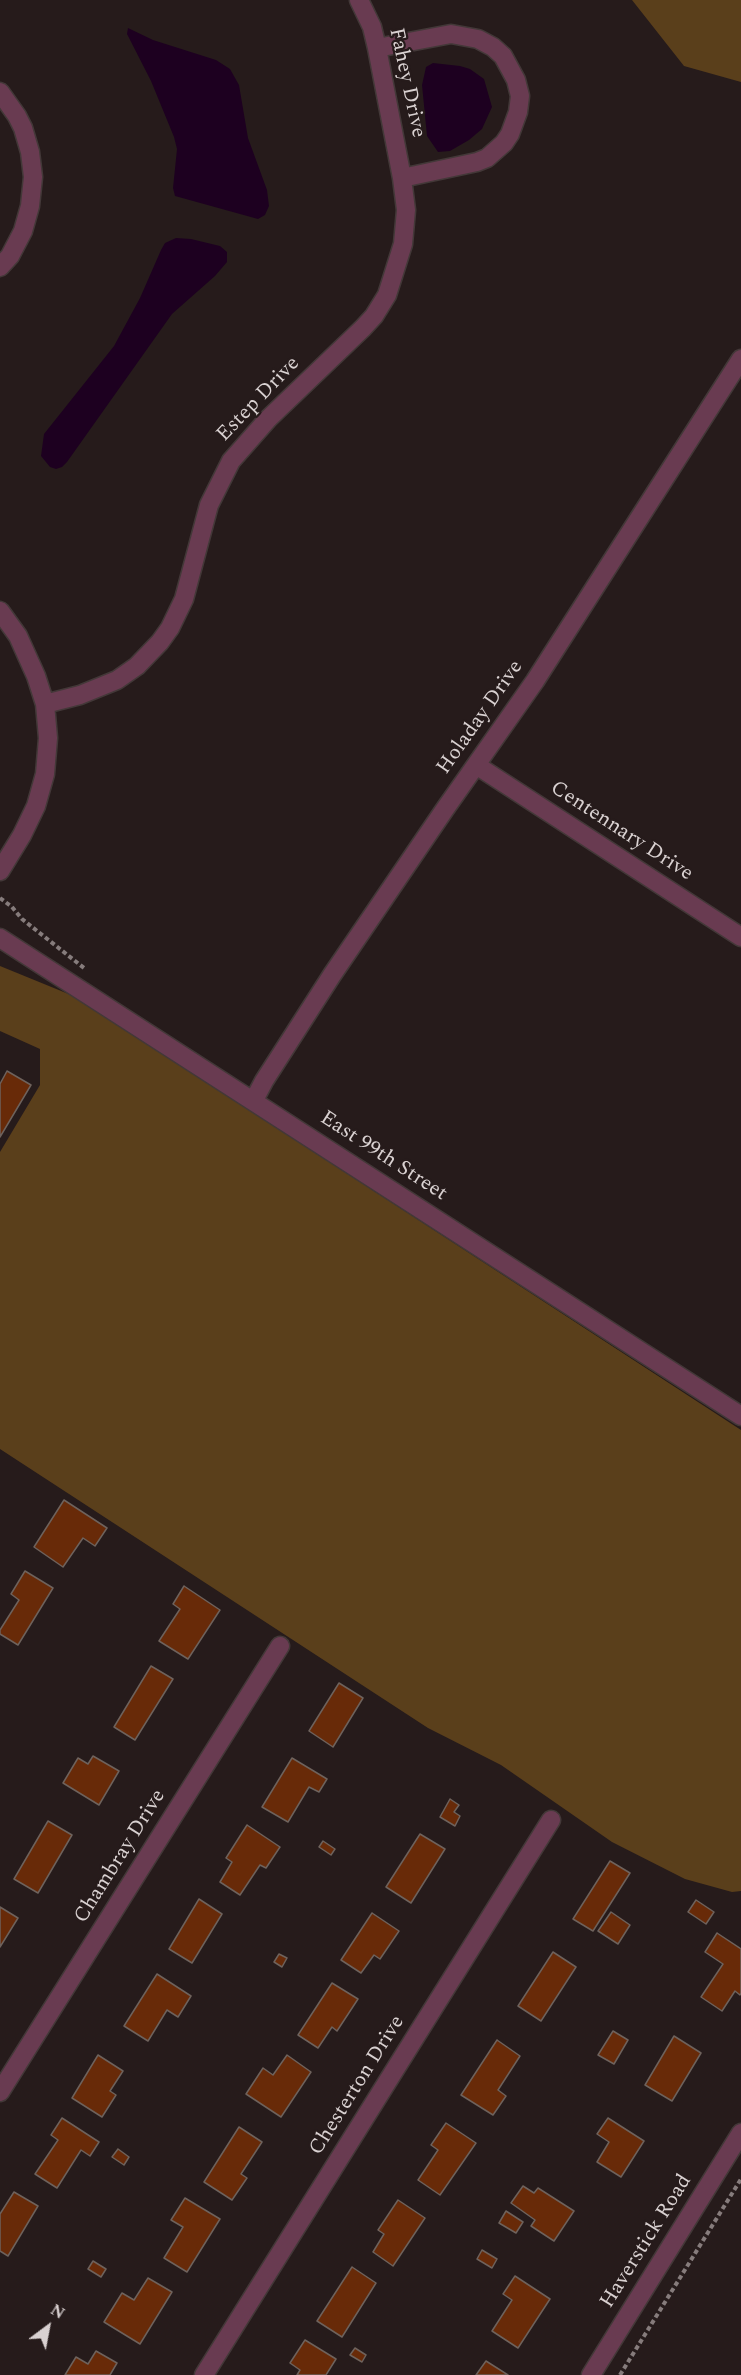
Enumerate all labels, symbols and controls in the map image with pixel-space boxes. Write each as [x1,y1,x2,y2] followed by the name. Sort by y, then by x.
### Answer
[382,26,430,140] street label: Fahey Drive
[212,352,306,448] street label: Estep Drive
[432,656,530,780] street label: Holaday Drive
[545,777,697,887] street label: Centennary Drive
[315,1107,451,1207] street label: East 99th Street
[70,1786,172,1928] street label: Chambray Drive
[305,2011,411,2161] street label: Chesterton Drive
[596,2170,698,2314] street label: Haverstick Road
[18,2297,78,2357] north arrow
[46,2298,69,2325] text: N

